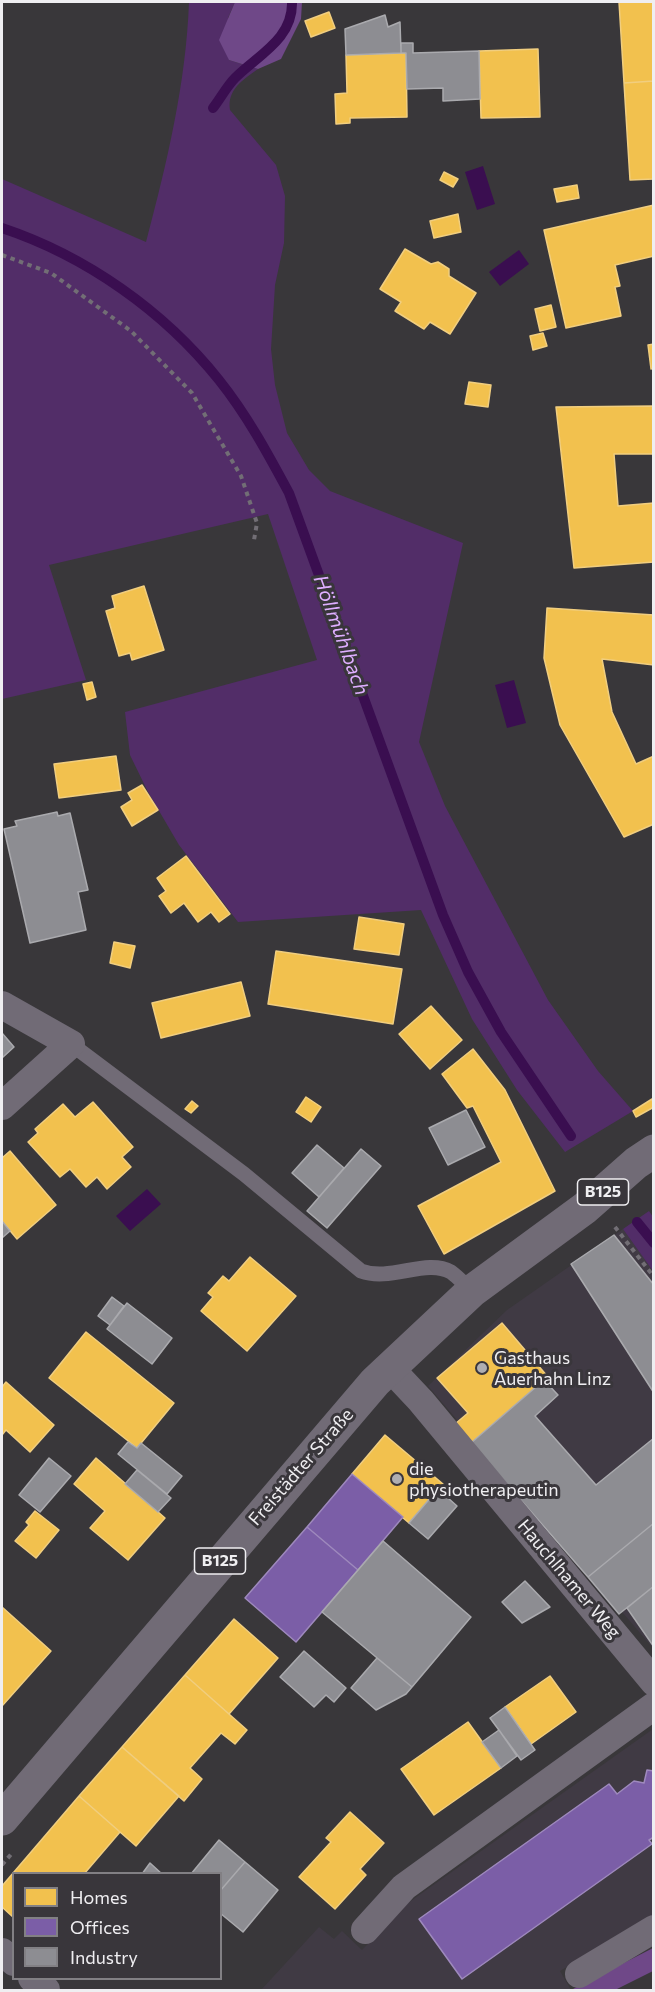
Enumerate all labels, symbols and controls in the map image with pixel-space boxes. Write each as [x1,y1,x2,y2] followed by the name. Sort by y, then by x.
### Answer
[308,572,374,698] water label: Höllmühlbach
[578,1179,628,1205] road number: B125
[494,1347,611,1390] place label: Gasthaus Auerhahn Linz
[475,1361,489,1375] marker: Gasthaus Auerhahn Linz
[244,1404,358,1530] street label: Freistädter Straße
[409,1458,559,1500] place label: die physiotherapeutin
[390,1472,404,1486] marker: die physiotherapeutin
[513,1515,625,1643] street label: Hauchlhamer Weg
[194,1548,246,1574] road number: B125
[12,1872,222,1980] legend
[70,1886,128,1908] text: Homes
[70,1916,130,1938] text: Offices
[70,1946,138,1968] text: Industry

